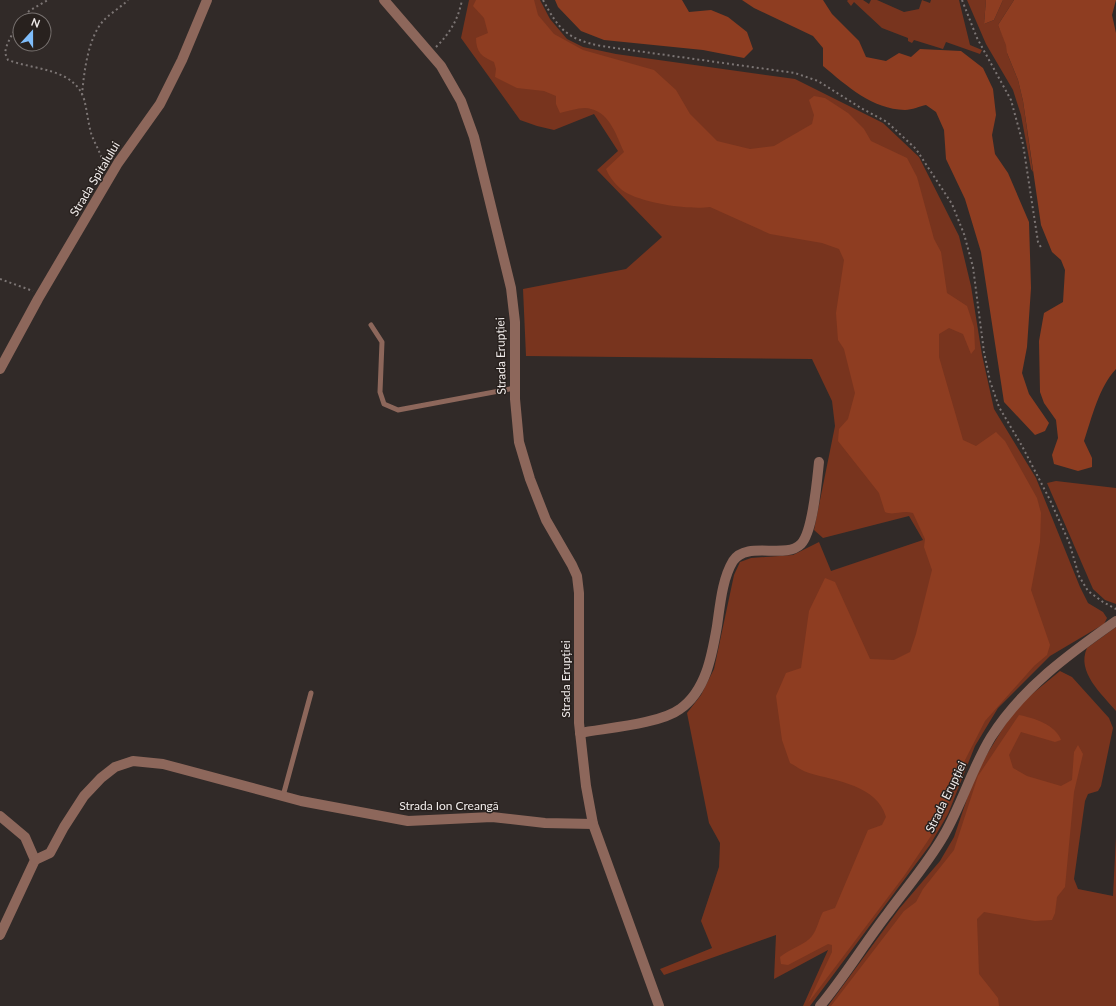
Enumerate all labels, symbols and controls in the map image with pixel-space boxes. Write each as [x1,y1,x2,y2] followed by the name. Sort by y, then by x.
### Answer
[12,12,52,52] north arrow
[29,15,42,30] text: N
[66,138,123,219] street label: Strada Spitalului
[492,317,509,395] street label: Strada Erupției
[558,640,573,718] street label: Strada Erupției
[922,759,969,835] street label: Strada Erupției
[399,798,499,813] street label: Strada Ion Creangă

